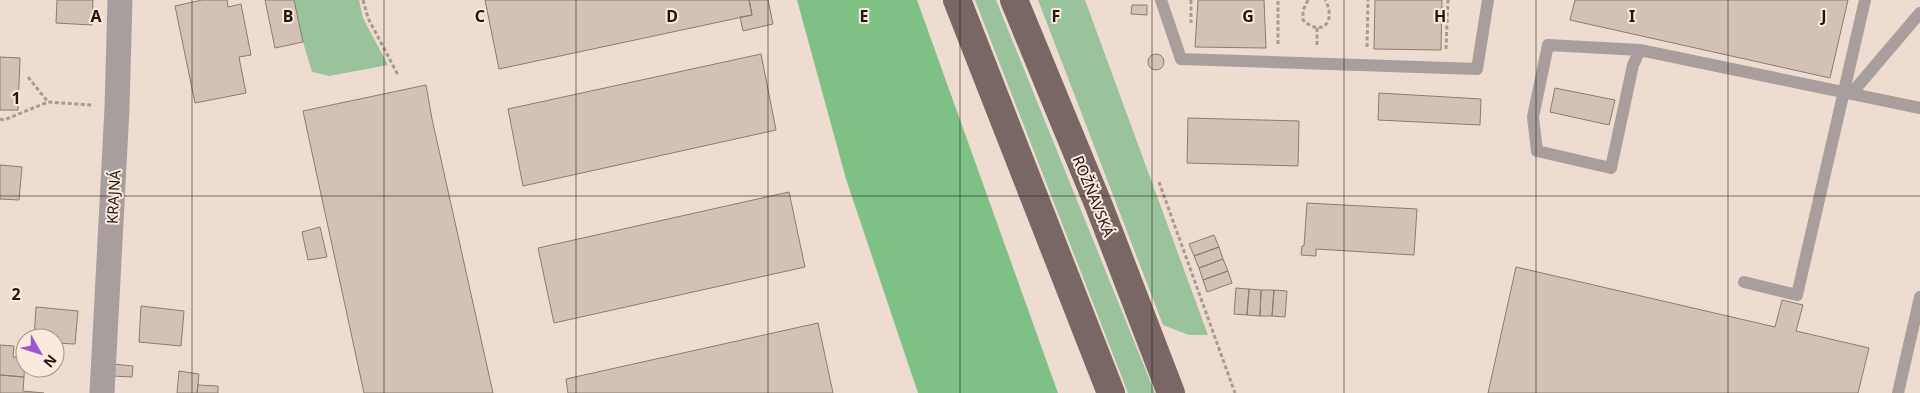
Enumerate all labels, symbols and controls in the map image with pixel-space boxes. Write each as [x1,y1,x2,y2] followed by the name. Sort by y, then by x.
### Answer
[90,5,102,27] text: A
[283,5,293,27] text: B
[475,5,485,27] text: C
[666,5,678,27] text: D
[860,5,869,27] text: E
[1052,5,1060,27] text: F
[1242,5,1254,27] text: G
[1434,5,1446,27] text: H
[1629,5,1635,27] text: I
[1819,5,1827,27] text: J
[11,87,21,109] text: 1
[1069,152,1120,240] street label: ROŽŇAVSKÁ
[102,169,124,225] street label: KRAJNÁ
[11,283,21,305] text: 2
[15,328,65,378] north arrow
[40,351,61,372] text: N

